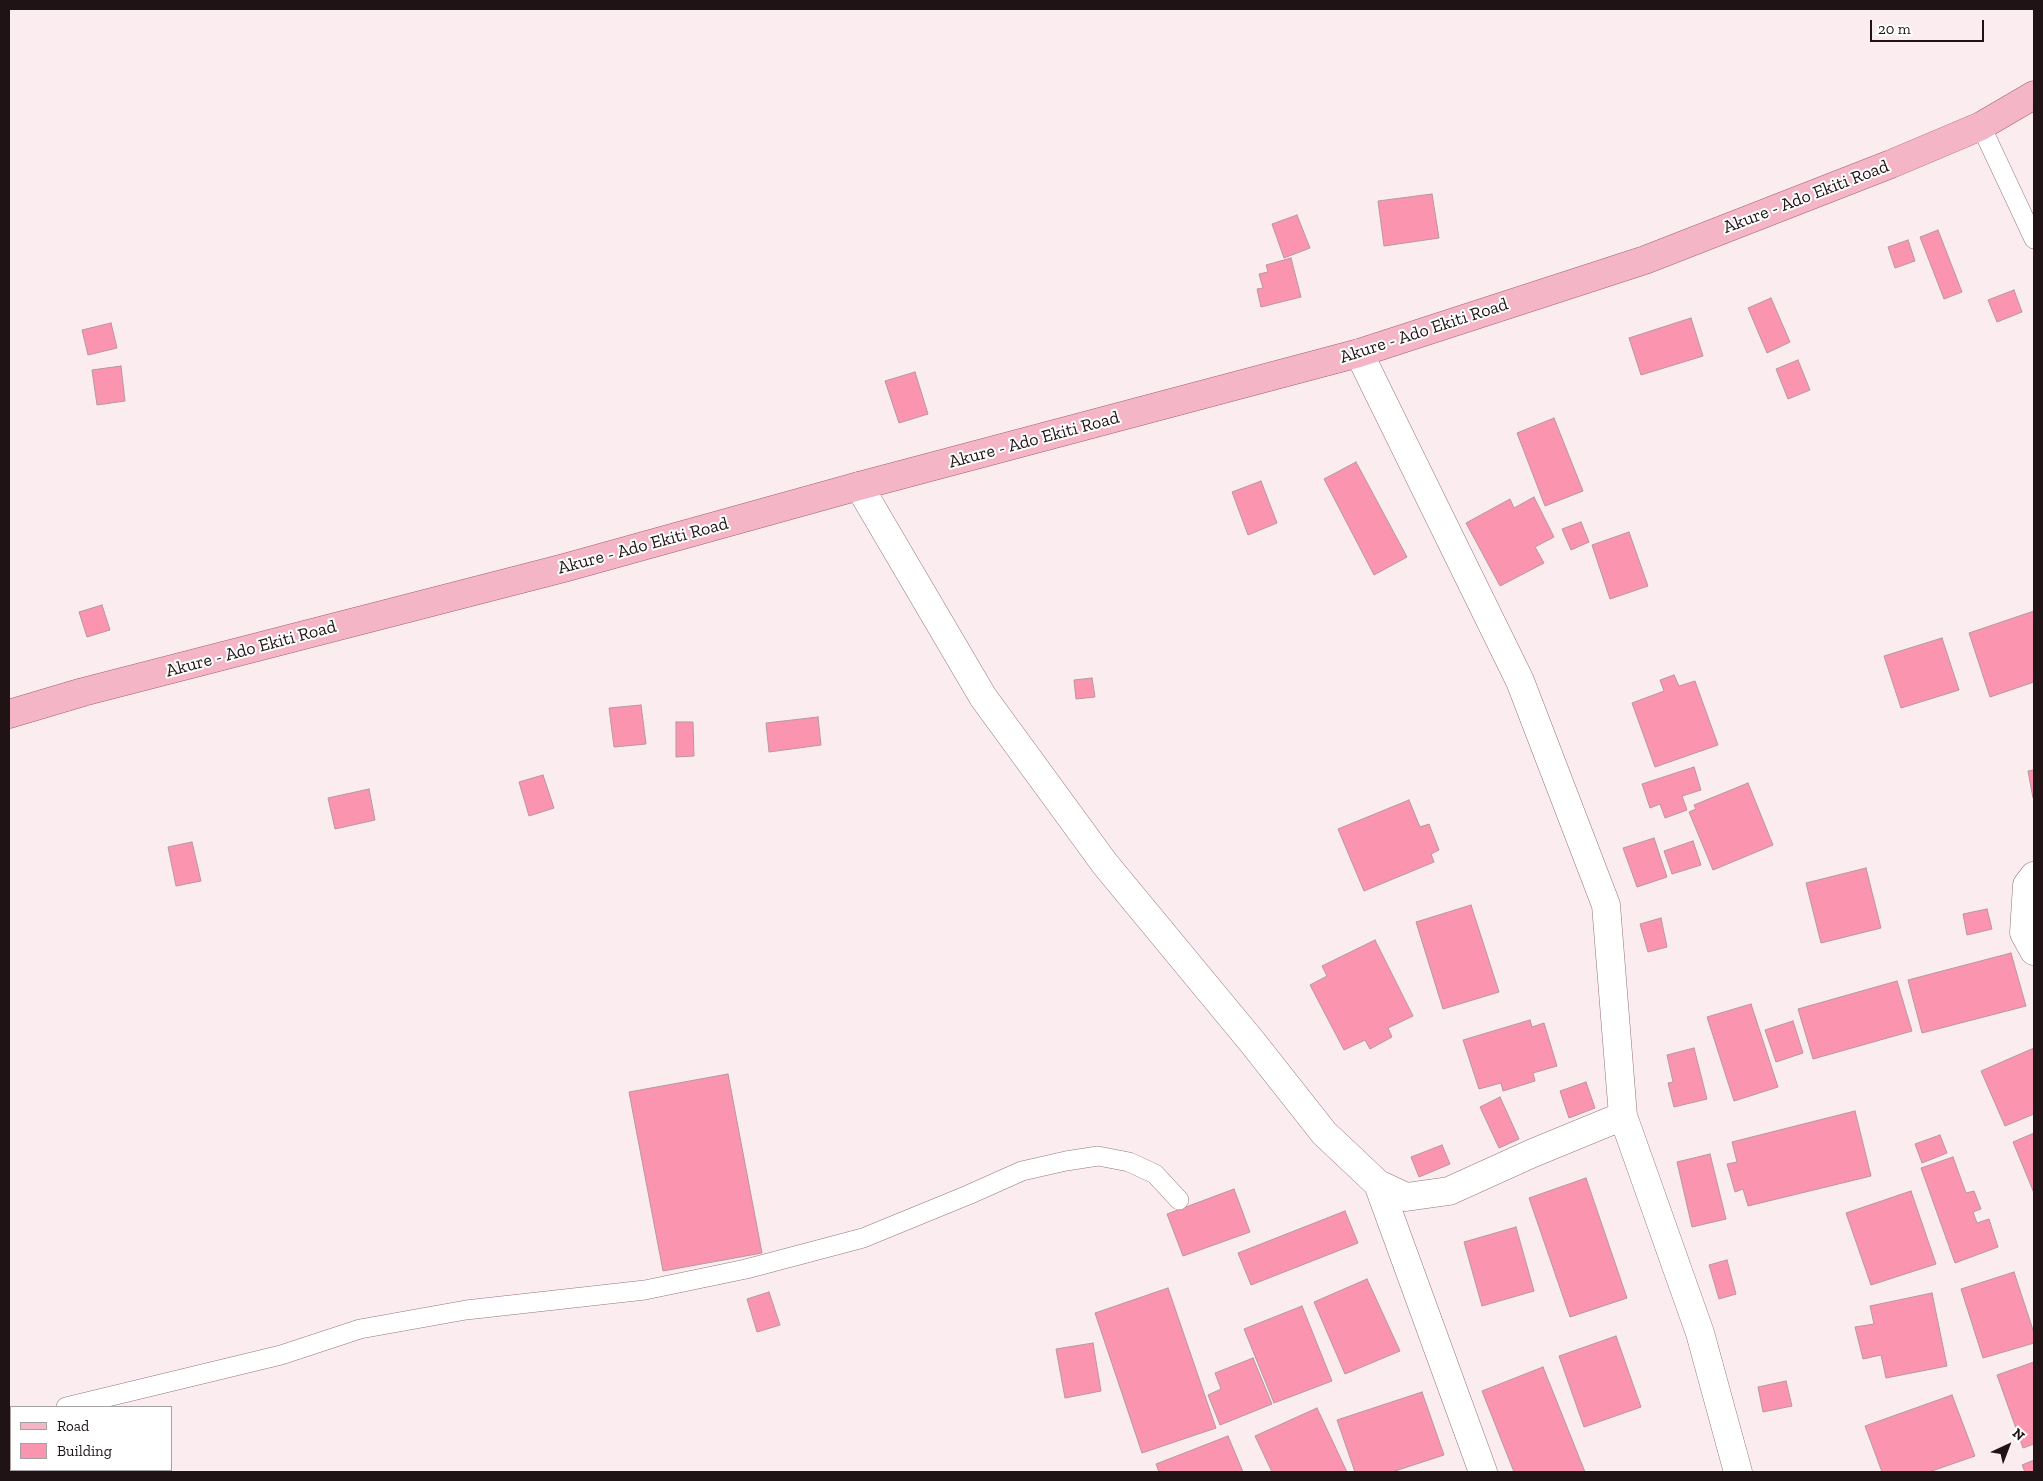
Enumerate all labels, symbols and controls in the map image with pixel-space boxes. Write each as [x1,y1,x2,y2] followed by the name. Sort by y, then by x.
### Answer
[1873,10,1987,42] scale bar
[1878,20,1911,38] text: 20 m
[1720,155,1892,239] street label: Akure - Ado Ekiti Road
[1337,294,1511,368] street label: Akure - Ado Ekiti Road
[946,407,1122,473] street label: Akure - Ado Ekiti Road
[555,513,731,579] street label: Akure - Ado Ekiti Road
[163,616,339,682] street label: Akure - Ado Ekiti Road
[10,1406,172,1471] legend
[57,1417,89,1435] text: Road
[1983,1421,2033,1471] north arrow
[2009,1425,2028,1445] text: N
[57,1442,112,1460] text: Building

